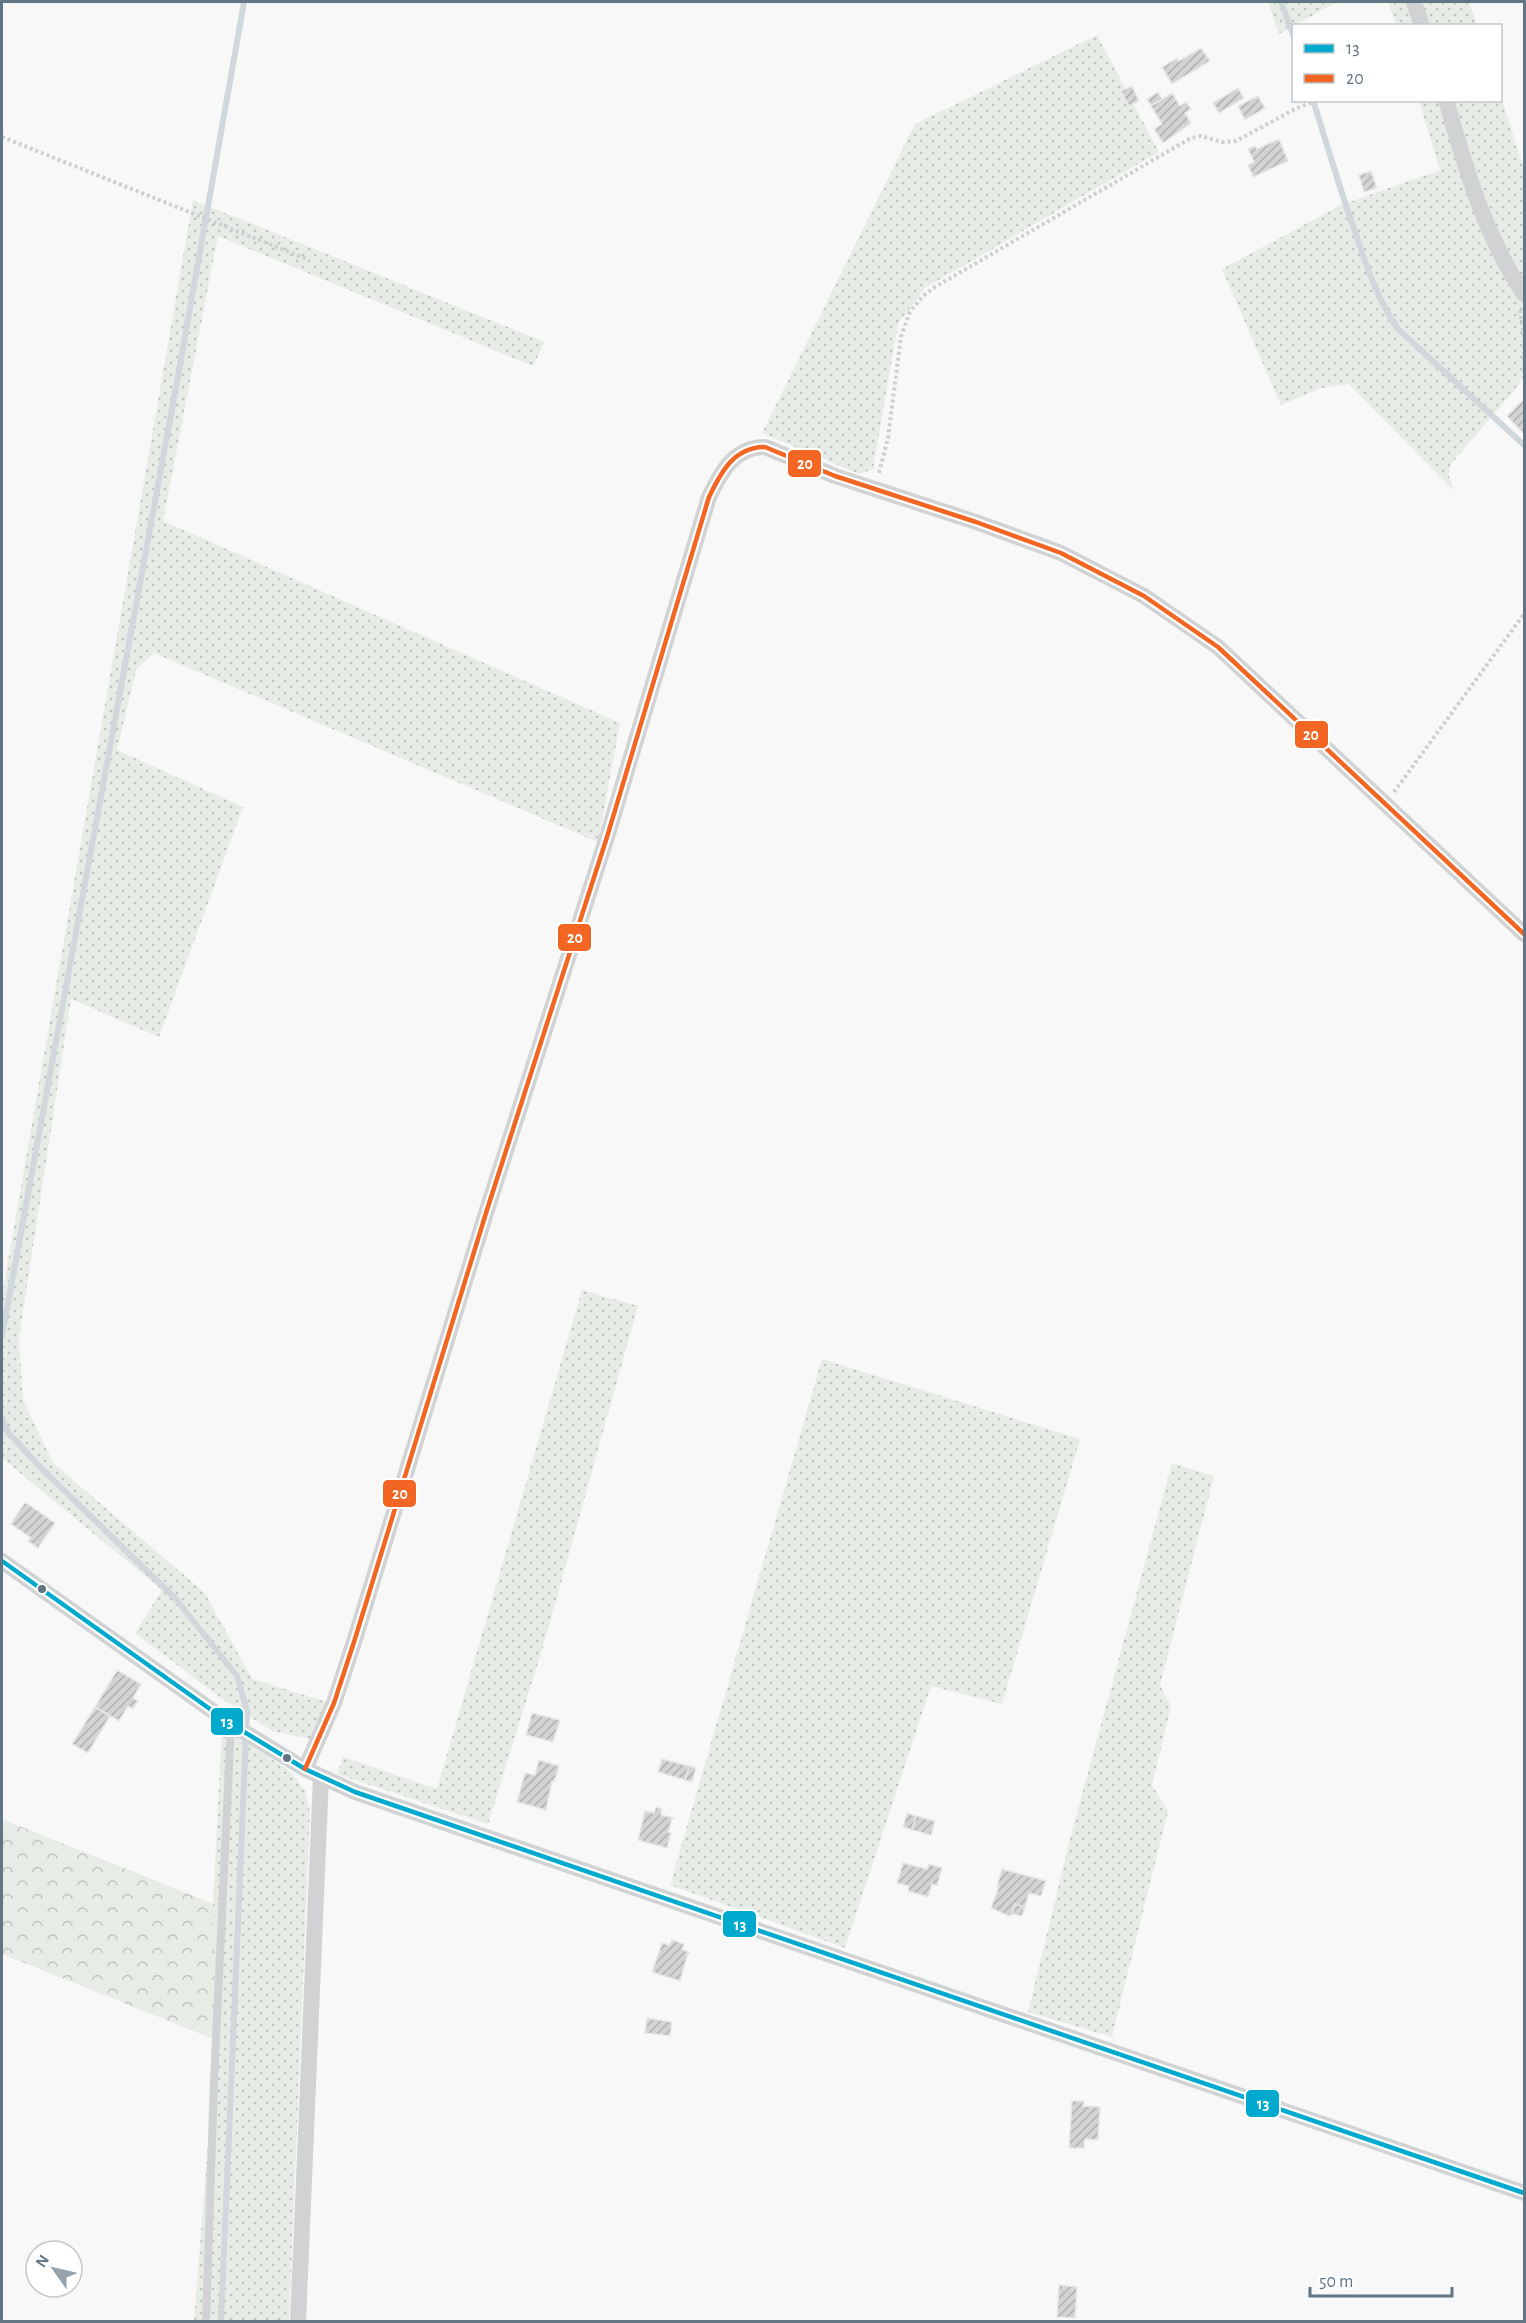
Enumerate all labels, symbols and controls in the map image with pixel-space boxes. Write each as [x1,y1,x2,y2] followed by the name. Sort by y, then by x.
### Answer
[1292,24,1502,102] legend
[1346,40,1360,58] text: 13
[1346,70,1364,88] text: 20
[787,449,822,478] line badge: 20
[797,456,813,472] text: 20
[1294,720,1329,749] line badge: 20
[1303,727,1319,743] text: 20
[557,923,592,952] line badge: 20
[567,930,583,946] text: 20
[382,1479,417,1508] line badge: 20
[392,1486,408,1502] text: 20
[36,1583,48,1595] unlabelled marker
[210,1707,244,1736] line badge: 13
[221,1714,233,1730] text: 13
[281,1752,293,1764] unlabelled marker
[722,1910,757,1938] line badge: 13
[734,1917,746,1933] text: 13
[1245,2089,1280,2118] line badge: 13
[1257,2096,1269,2112] text: 13
[24,2239,84,2299] north arrow
[33,2252,52,2270] text: N
[1310,2260,1452,2298] scale bar
[1319,2273,1353,2291] text: 50 m

